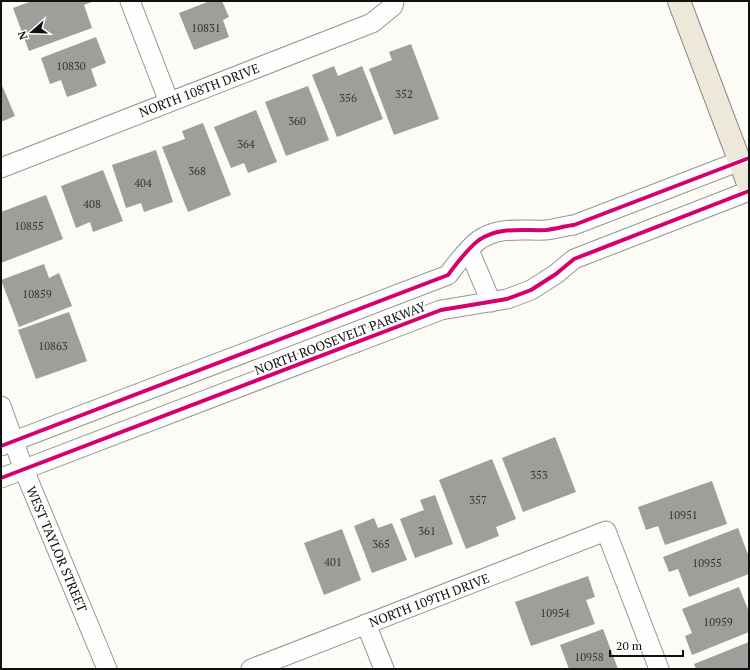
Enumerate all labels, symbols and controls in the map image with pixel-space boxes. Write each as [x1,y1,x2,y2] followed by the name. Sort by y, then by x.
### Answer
[12,12,52,52] north arrow
[191,21,221,35] house number: 10831
[14,28,31,42] text: N
[56,59,86,73] house number: 10830
[136,59,262,121] street label: NORTH 108TH DRIVE
[395,87,413,101] house number: 352
[339,91,357,105] house number: 356
[288,114,306,128] house number: 360
[237,137,255,151] house number: 364
[188,164,206,178] house number: 368
[134,176,152,190] house number: 404
[83,197,101,211] house number: 408
[14,219,44,233] house number: 10855
[22,287,52,301] house number: 10859
[252,297,429,379] street label: NORTH ROOSEVELT PARKWAY
[38,339,68,353] house number: 10863
[530,468,548,482] house number: 353
[22,483,92,615] street label: WEST TAYLOR STREET
[469,493,487,507] house number: 357
[668,508,698,522] house number: 10951
[418,524,436,538] house number: 361
[372,537,390,551] house number: 365
[324,555,342,569] house number: 401
[692,556,722,570] house number: 10955
[366,569,492,631] street label: NORTH 109TH DRIVE
[540,606,570,620] house number: 10954
[703,615,733,629] house number: 10959
[610,632,683,658] scale bar
[616,638,643,653] text: 20 m
[574,650,604,664] house number: 10958

